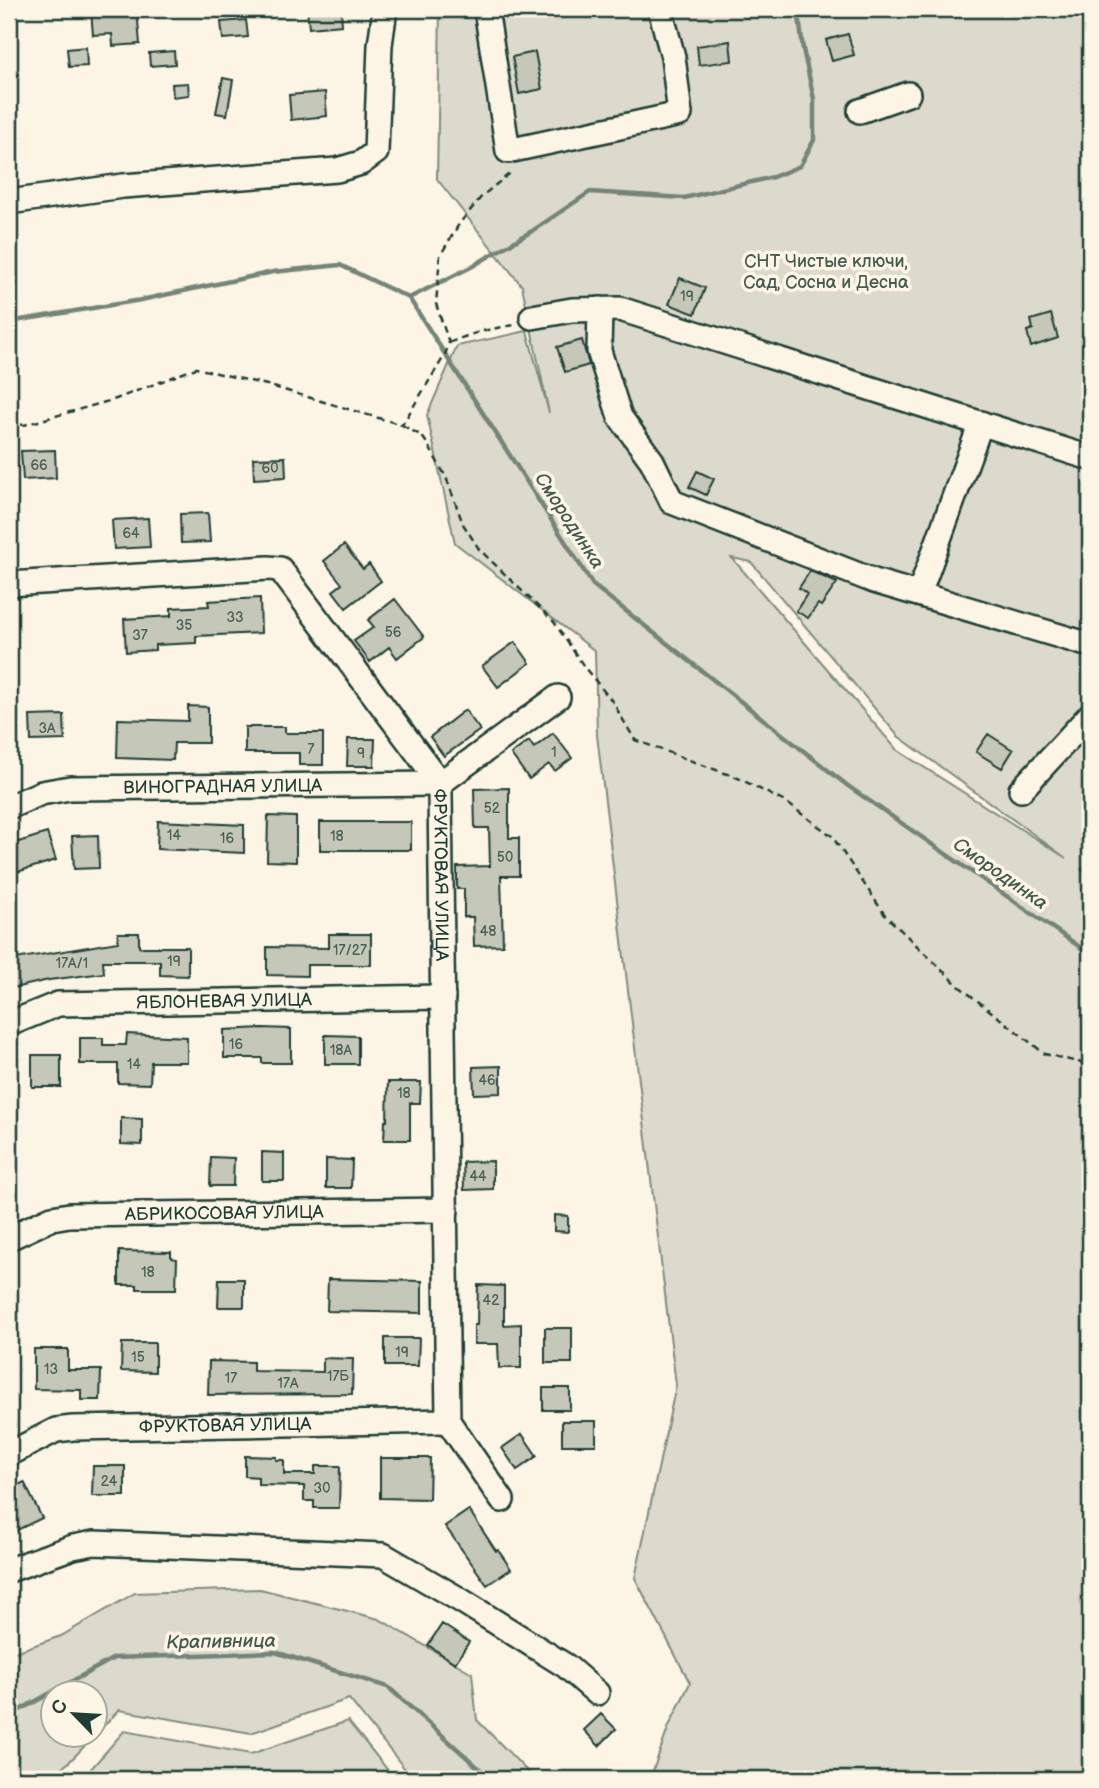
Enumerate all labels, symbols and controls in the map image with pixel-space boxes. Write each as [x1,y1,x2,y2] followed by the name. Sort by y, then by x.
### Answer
[743,251,909,293] park label: СНТ Чистые ключи, Сад, Сосна и Десна
[680,288,694,305] house number: 19
[30,457,48,474] house number: 66
[262,460,278,477] house number: 60
[529,469,609,573] water label: Смородинка
[122,525,140,542] house number: 64
[226,609,244,626] house number: 33
[176,617,192,634] house number: 35
[385,624,402,641] house number: 56
[132,627,148,644] house number: 37
[38,720,56,737] house number: 3А
[308,741,315,758] house number: 7
[551,744,557,761] house number: 1
[357,745,365,762] house number: 9
[123,775,322,798] street label: ВИНОГРАДНАЯ УЛИЦА
[429,789,453,961] street label: ФРУКТОВАЯ УЛИЦА
[484,800,501,817] house number: 52
[167,827,181,844] house number: 14
[330,828,344,845] house number: 18
[220,830,234,847] house number: 16
[948,833,1052,915] water label: Смородинка
[497,849,513,866] house number: 50
[480,923,496,940] house number: 48
[333,942,367,959] house number: 17/27
[167,953,181,970] house number: 19
[56,955,88,972] house number: 17А/1
[136,989,312,1013] street label: ЯБЛОНЕВАЯ УЛИЦА
[229,1036,243,1053] house number: 16
[330,1042,353,1059] house number: 18А
[127,1056,141,1073] house number: 14
[478,1072,496,1089] house number: 46
[397,1085,411,1102] house number: 18
[469,1168,487,1185] house number: 44
[124,1201,324,1225] street label: АБРИКОСОВАЯ УЛИЦА
[141,1264,155,1281] house number: 18
[483,1292,500,1309] house number: 42
[395,1344,409,1361] house number: 19
[131,1349,145,1366] house number: 15
[44,1361,58,1378] house number: 13
[327,1368,349,1385] house number: 17Б
[225,1370,237,1387] house number: 17
[278,1375,299,1392] house number: 17А
[139,1413,312,1437] street label: ФРУКТОВАЯ УЛИЦА
[101,1473,118,1490] house number: 24
[314,1480,330,1497] house number: 30
[166,1630,276,1654] water label: Крапивница
[38,1680,108,1750] north arrow
[47,1697,73,1718] text: С

